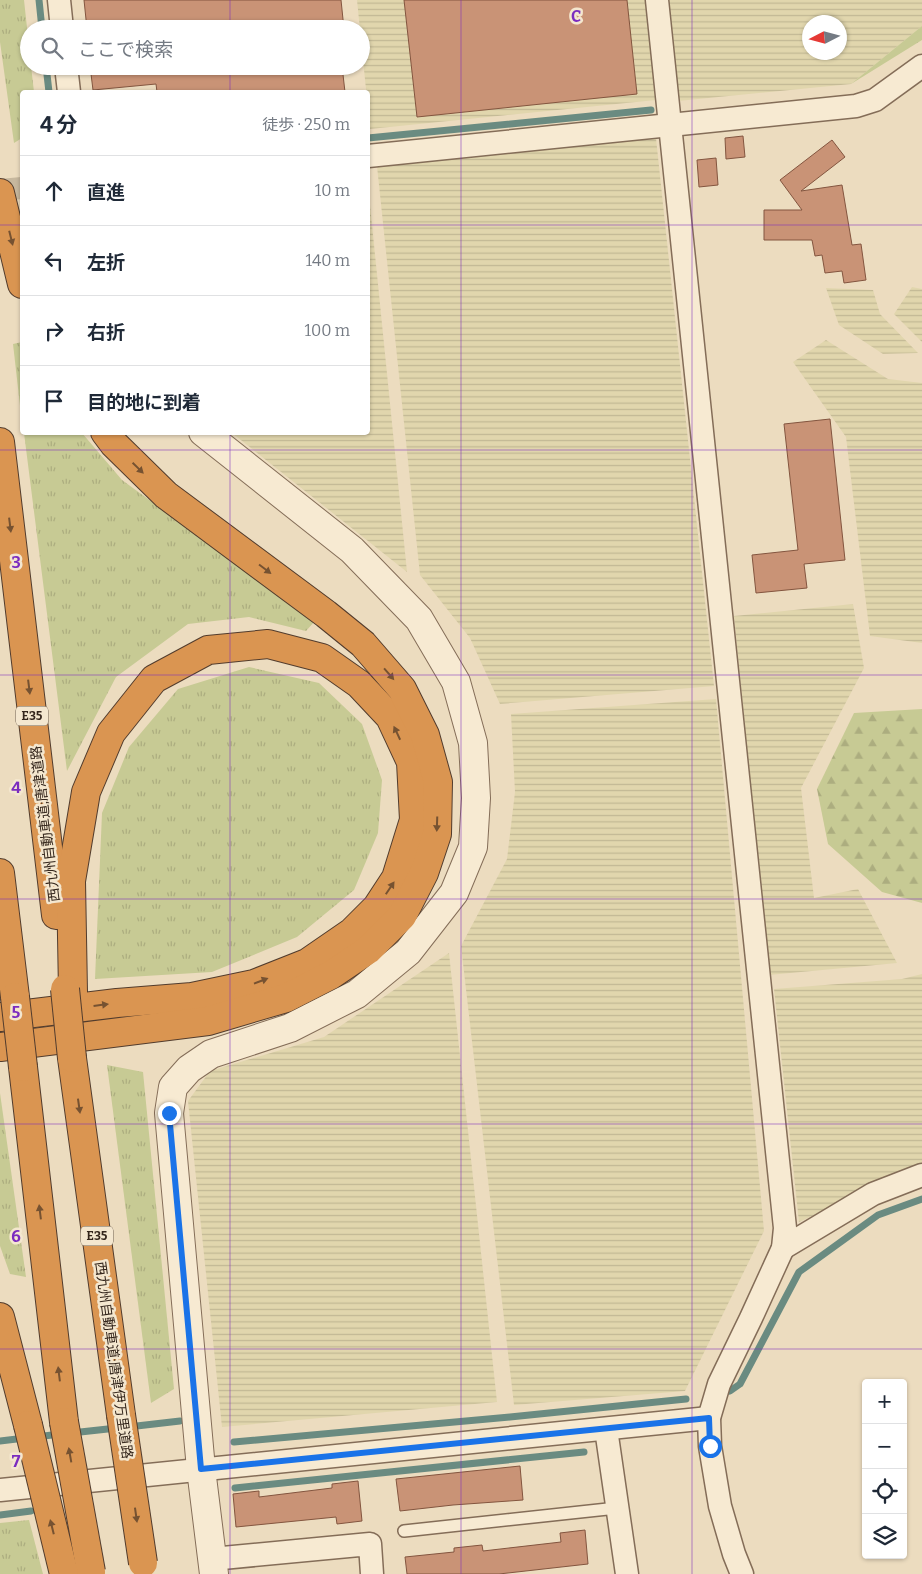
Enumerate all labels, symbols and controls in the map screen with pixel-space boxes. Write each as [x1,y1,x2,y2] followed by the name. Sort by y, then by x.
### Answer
[571,7,581,26] text: C
[802,15,847,60] north arrow
[20,20,370,75] search box
[38,34,66,62] icon: search
[78,38,173,61] text: ここで検索
[40,112,78,138] text: 4 分
[262,115,350,134] text: 徒歩 · 250 m
[40,177,68,205] icon: ahead
[87,181,125,204] text: 直進
[315,181,350,200] text: 10 m
[7,231,15,246] one-way arrow
[40,247,68,275] icon: left
[87,251,125,274] text: 左折
[305,251,350,270] text: 140 m
[40,317,68,345] icon: right
[87,321,125,344] text: 右折
[305,321,350,340] text: 100 m
[40,387,68,415] icon: arrive
[87,391,201,414] text: 目的地に到着
[132,462,144,474] one-way arrow
[6,518,14,534] one-way arrow
[11,553,21,572] text: 3
[258,563,271,574] one-way arrow
[383,667,394,680] one-way arrow
[25,679,33,695] one-way arrow
[16,706,48,726] road number: E35
[393,726,401,740] one-way arrow
[27,745,64,903] street label: 西九州自動車道;唐津道路
[11,778,21,797] text: 4
[433,816,441,832] one-way arrow
[385,881,394,895] one-way arrow
[254,977,268,985] one-way arrow
[93,1001,109,1009] one-way arrow
[12,1003,21,1022] text: 5
[75,1098,83,1114] one-way arrow
[158,1102,181,1125] route end
[36,1204,44,1220] one-way arrow
[81,1226,113,1246] road number: E35
[11,1227,21,1246] text: 6
[91,1260,136,1460] street label: 西九州自動車道;唐津伊万里道路
[55,1365,63,1381] one-way arrow
[862,1379,907,1559] map controls
[862,1379,907,1424] button: +
[862,1424,907,1469] button: −
[699,1435,722,1458] route start
[66,1447,74,1463] one-way arrow
[12,1452,21,1471] text: 7
[862,1469,907,1514] button: locate
[133,1508,141,1524] one-way arrow
[862,1514,907,1559] button: layers
[48,1519,56,1534] one-way arrow

